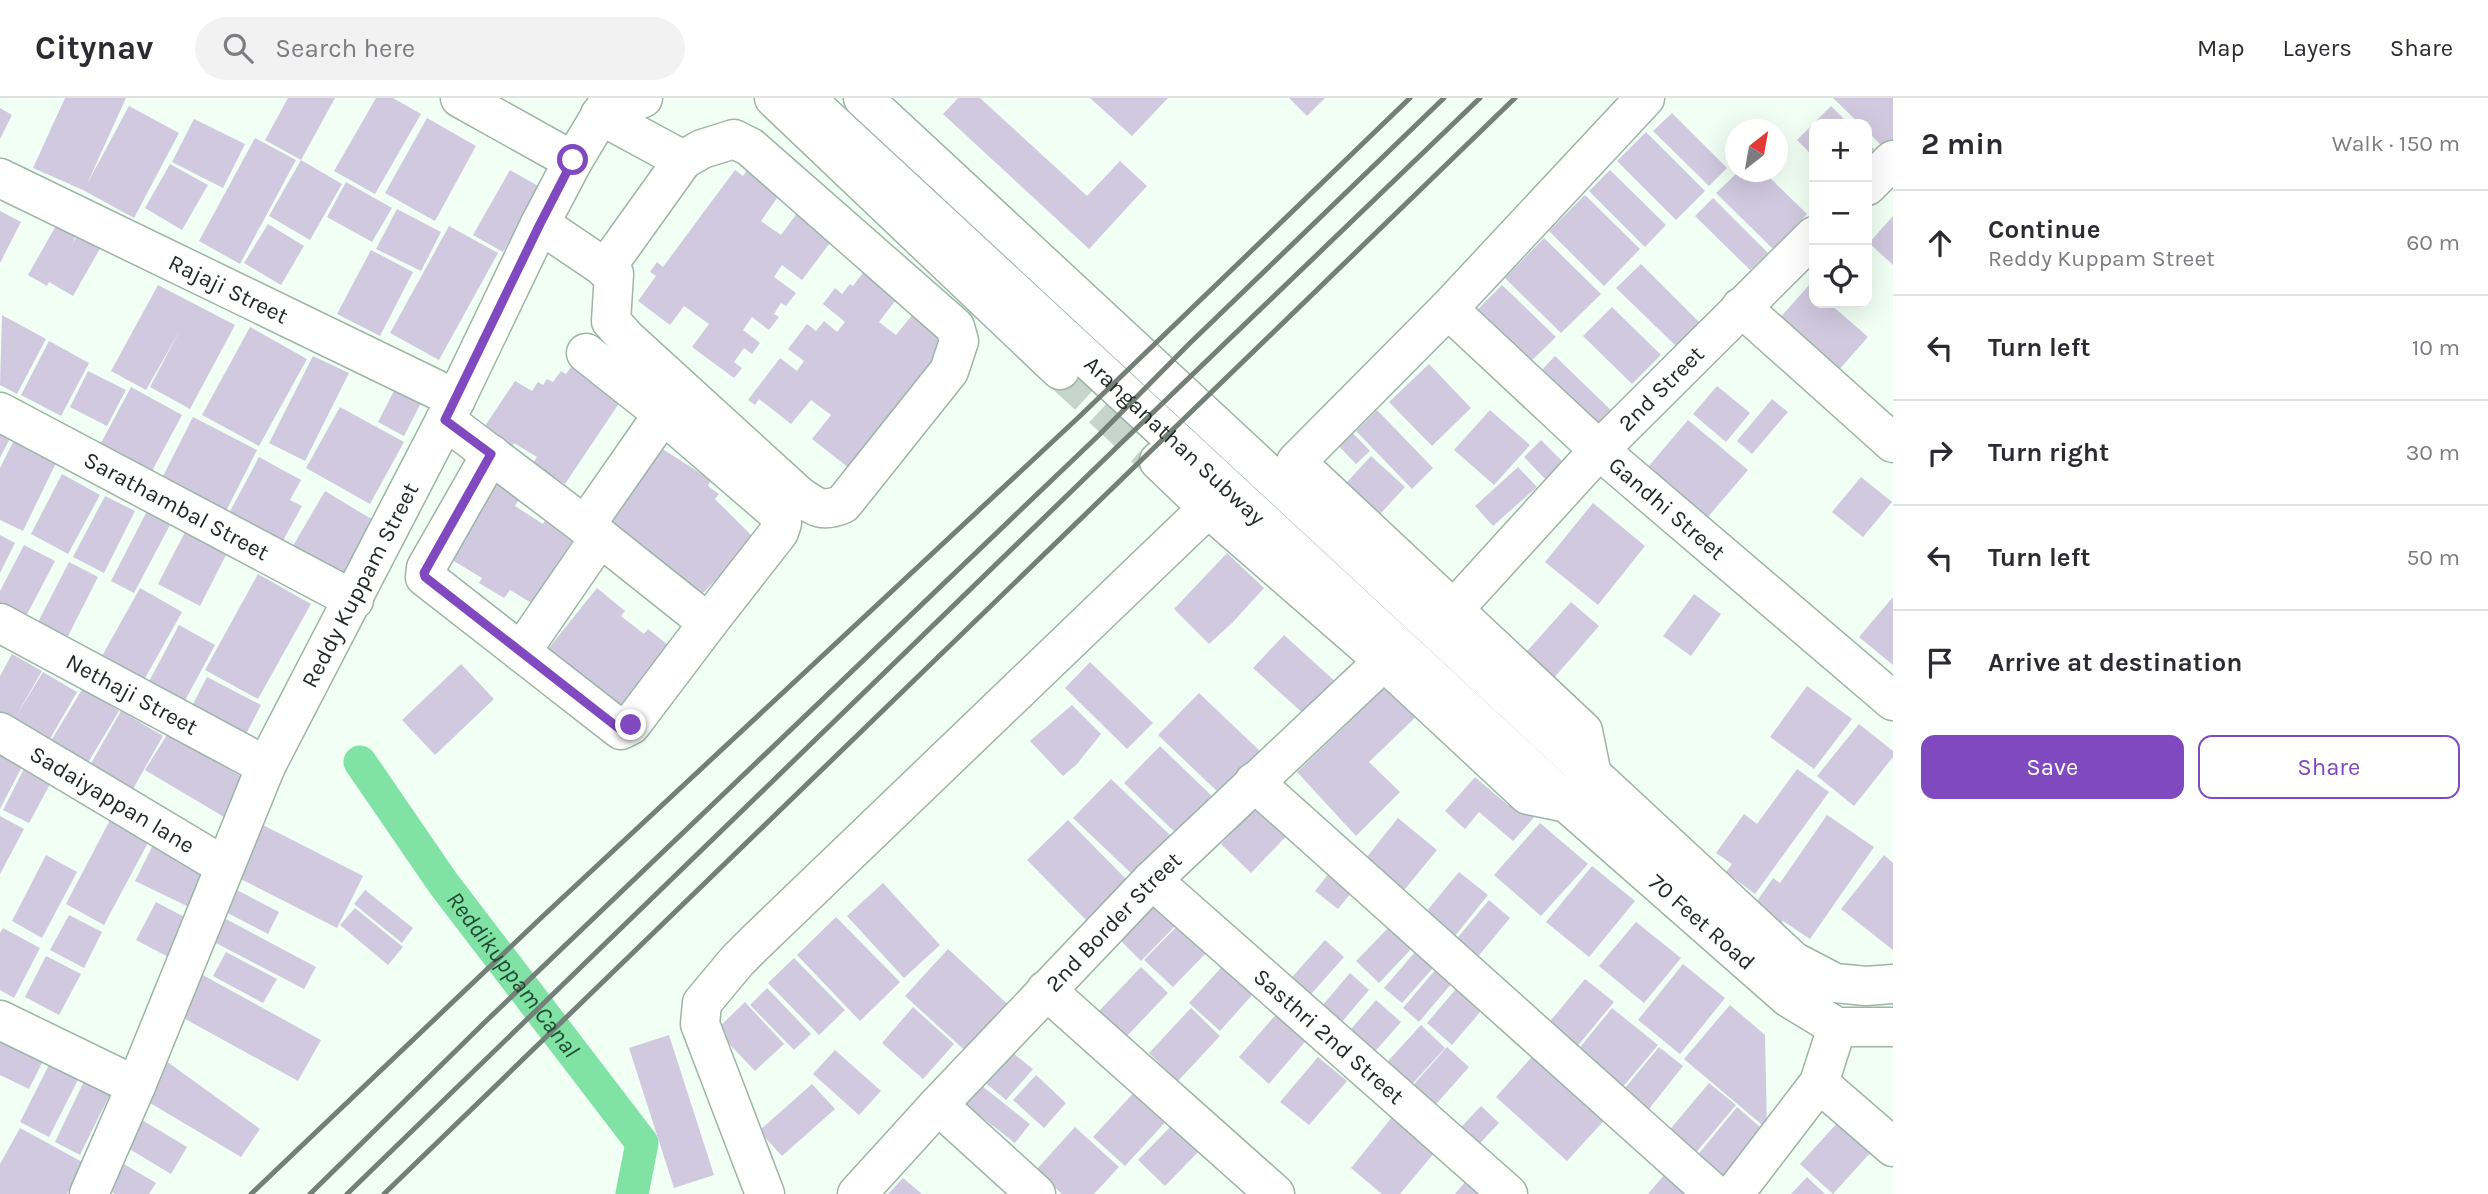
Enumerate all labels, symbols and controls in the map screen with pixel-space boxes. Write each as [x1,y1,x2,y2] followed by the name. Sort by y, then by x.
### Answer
[195,17,685,80] search box
[35,29,153,67] text: Citynav
[219,29,257,67] icon: search
[275,33,415,64] text: Search here
[2197,34,2245,62] text: Map
[2283,34,2352,62] text: Layers
[2390,34,2453,62] text: Share
[1725,119,1788,182] north arrow
[1809,119,1872,308] map controls
[1809,119,1872,182] button: +
[1921,126,2004,162] text: 2 min
[2332,130,2460,157] text: Walk · 150 m
[557,144,588,175] route start
[1809,182,1872,245] button: −
[1988,214,2100,245] text: Continue
[1921,224,1959,262] icon: ahead
[2406,229,2460,256] text: 60 m
[1809,245,1872,308] button: locate
[1988,245,2215,272] text: Reddy Kuppam Street
[164,248,293,329] street label: Rajaji Street
[1921,329,1959,367] icon: left
[1988,332,2090,363] text: Turn left
[2412,334,2460,361] text: 10 m
[1612,340,1709,437] street label: 2nd Street
[1079,350,1271,531] street label: Aranganathan Subway
[1921,434,1959,472] icon: right
[1988,437,2109,468] text: Turn right
[2406,439,2460,466] text: 30 m
[79,446,274,566] street label: Sarathambal Street
[1603,451,1731,565] street label: Gandhi Street
[296,478,424,692] street label: Reddy Kuppam Street
[1921,539,1959,577] icon: left
[1988,542,2090,573] text: Turn left
[2406,544,2460,571] text: 50 m
[1921,644,1959,682] icon: arrive
[1988,647,2242,678] text: Arrive at destination
[62,648,203,741] street label: Nethaji Street
[615,709,646,740] route end
[1921,735,2184,799] button: Save
[2198,735,2460,799] button: Share
[25,740,200,859] street label: Sadaiyappan lane
[1040,846,1187,997] street label: 2nd Border Street
[1644,868,1761,975] street label: 70 Feet Road
[441,886,585,1063] water label: Reddikuppam Canal
[1248,963,1410,1110] street label: Sasthri 2nd Street

